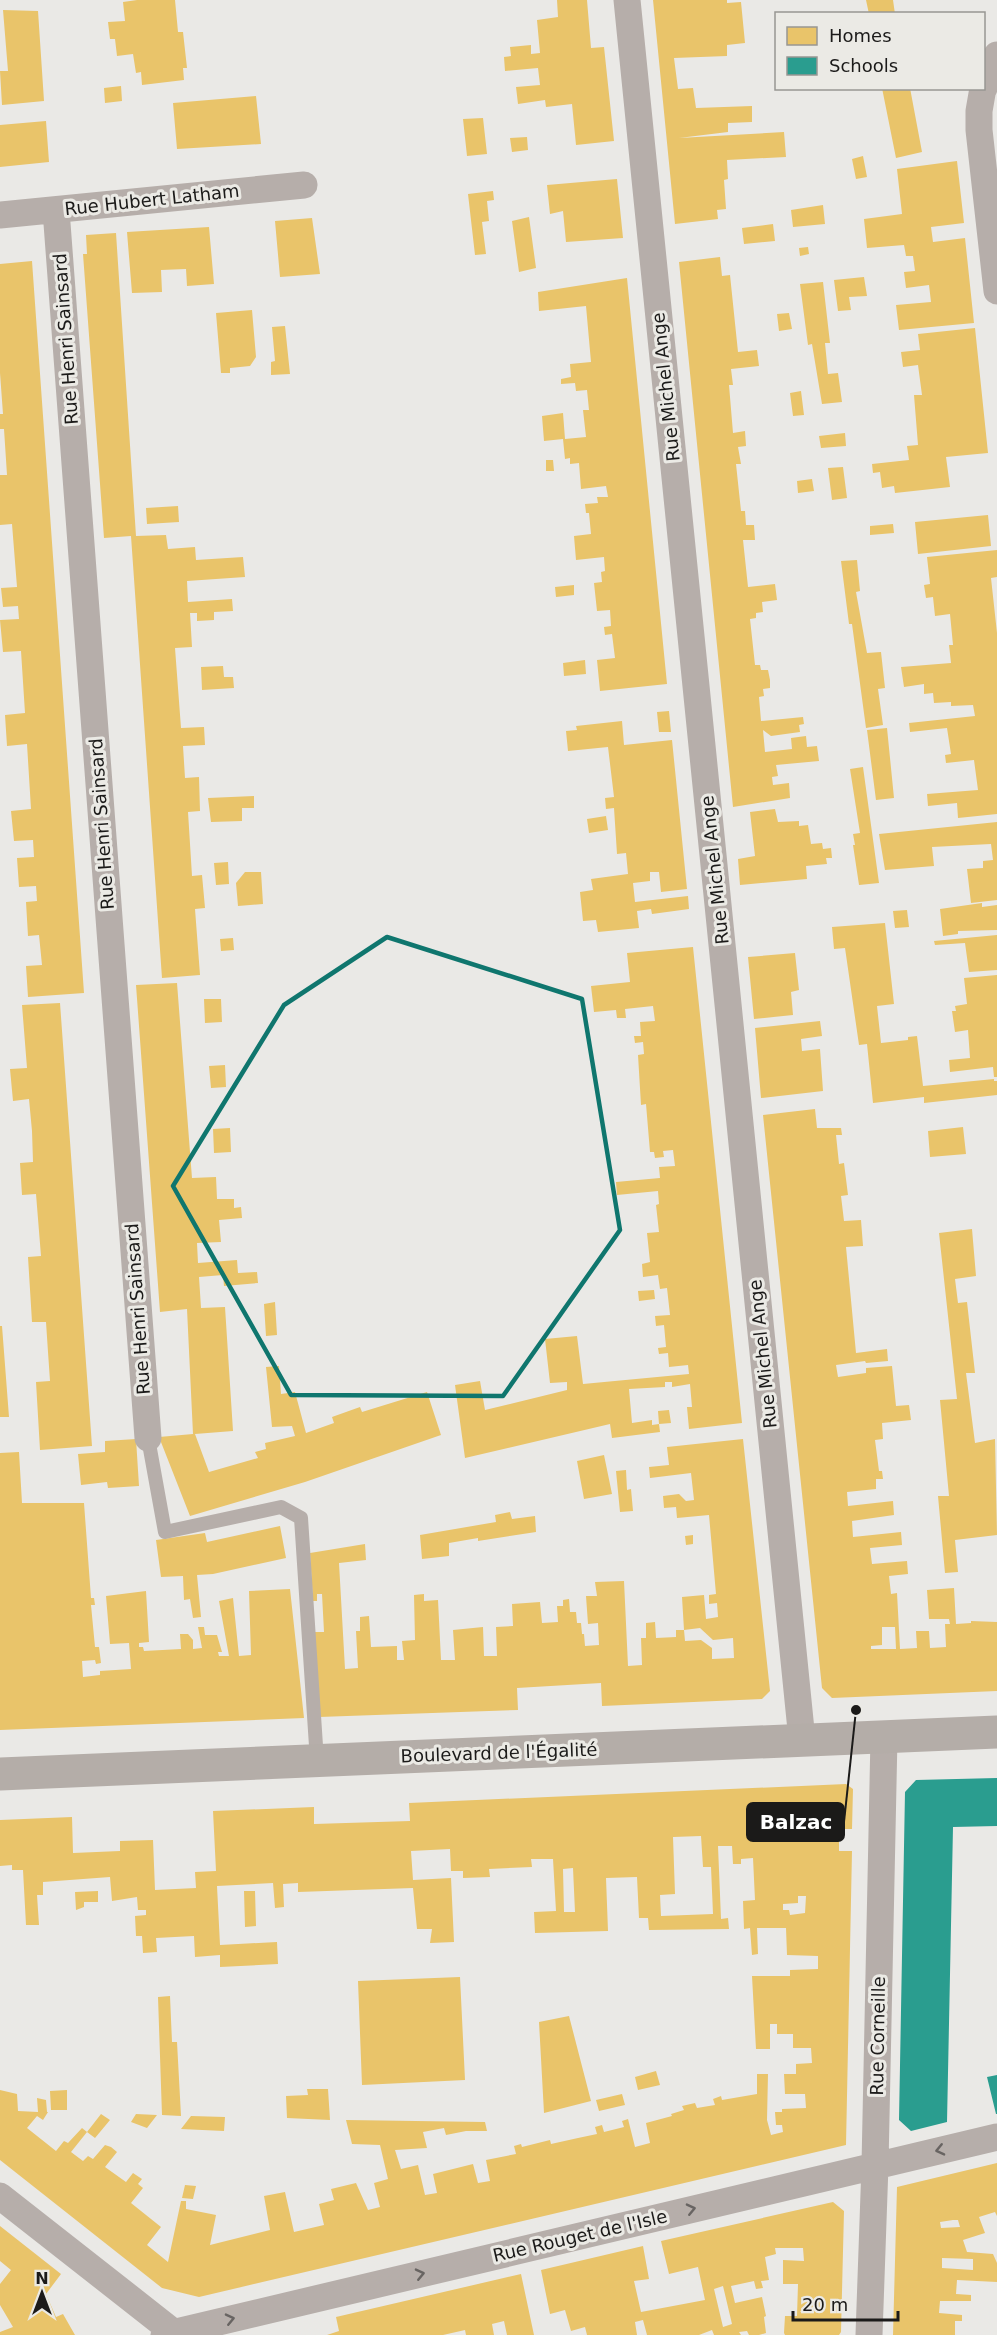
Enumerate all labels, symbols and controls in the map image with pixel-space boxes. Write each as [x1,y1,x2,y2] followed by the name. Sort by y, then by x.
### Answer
[775,12,985,90] legend
[829,25,892,46] text: Homes
[829,55,898,76] text: Schools
[64,180,240,219] street label: Rue Hubert Latham
[49,253,82,425] street label: Rue Henri Sainsard
[647,311,684,463] street label: Rue Michel Ange
[85,738,118,910] street label: Rue Henri Sainsard
[696,794,733,946] street label: Rue Michel Ange
[121,1223,154,1395] street label: Rue Henri Sainsard
[744,1278,781,1430] street label: Rue Michel Ange
[400,1739,598,1766] street label: Boulevard de l'Égalité
[747,1803,844,1841] callout: Balzac
[760,1810,832,1834] text: Balzac
[866,1976,889,2096] street label: Rue Corneille
[935,2143,945,2156] one-way arrow
[686,2204,696,2217] one-way arrow
[491,2205,669,2266] street label: Rue Rouget de l'Isle
[12,2263,72,2323] north arrow
[415,2268,425,2281] one-way arrow
[35,2269,49,2288] text: N
[793,2284,898,2322] scale bar
[802,2294,848,2315] text: 20 m
[225,2313,235,2326] one-way arrow

